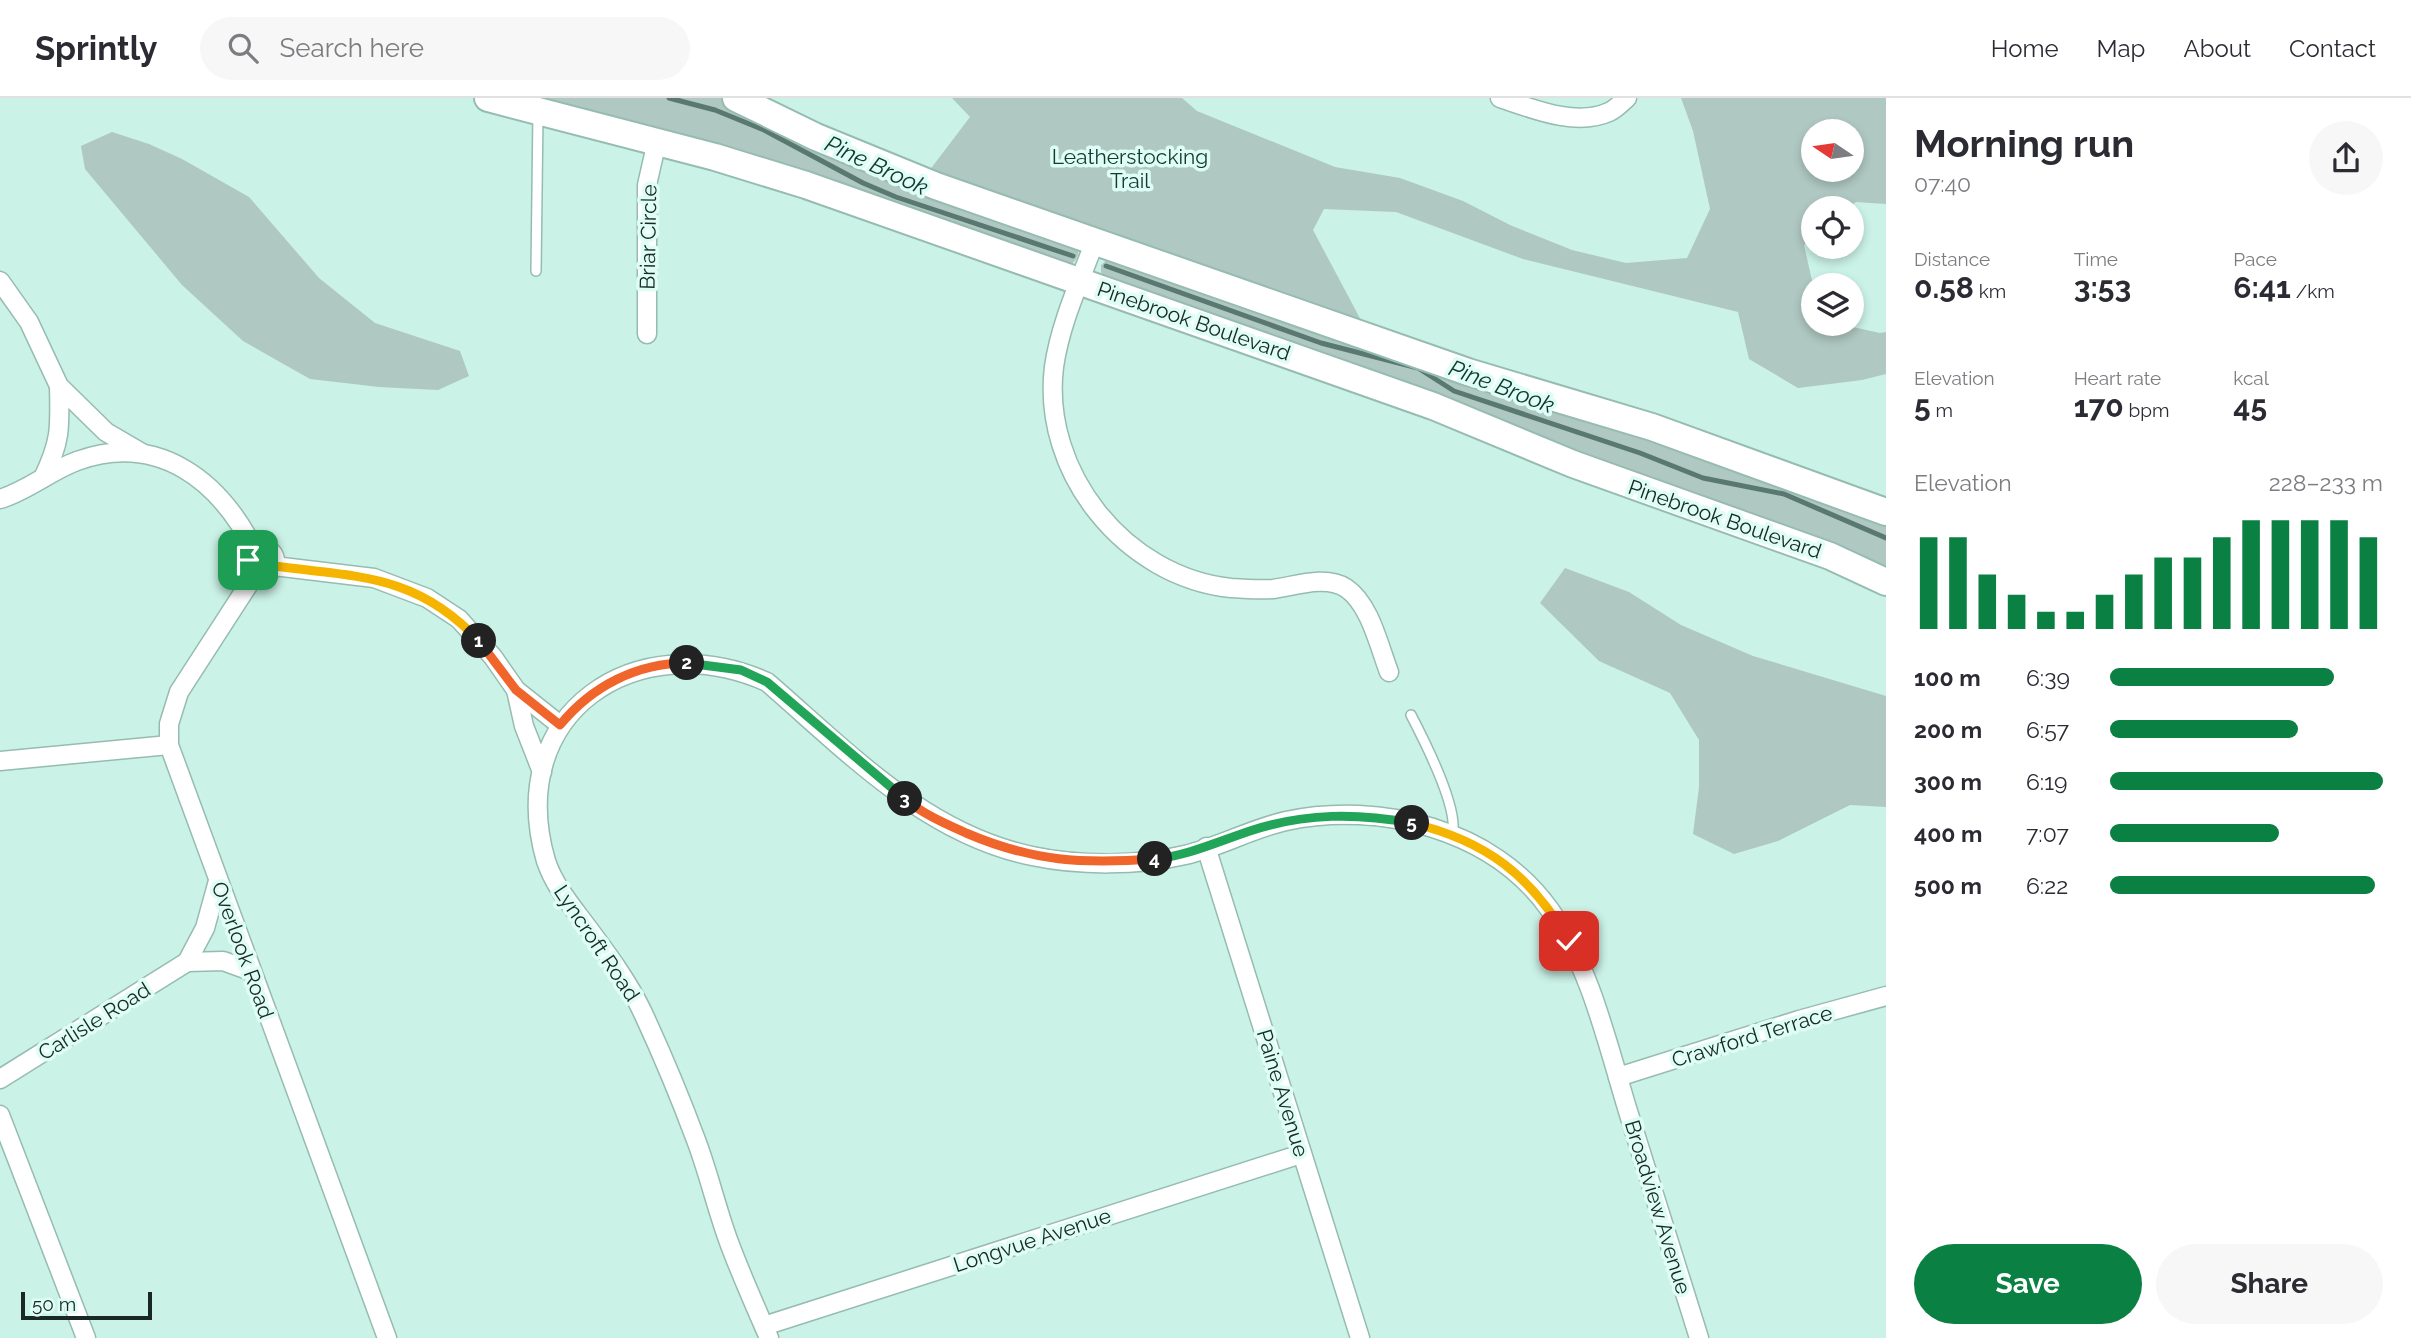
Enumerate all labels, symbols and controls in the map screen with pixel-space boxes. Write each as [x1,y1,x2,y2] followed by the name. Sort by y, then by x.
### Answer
[200,17,690,80] search box
[35,29,158,68] text: Sprintly
[224,29,262,67] icon: search
[280,33,424,63] text: Search here
[1991,34,2059,63] text: Home
[2097,34,2145,63] text: Map
[2183,34,2251,63] text: About
[2289,34,2376,63] text: Contact
[1801,119,1864,182] north arrow
[1801,119,1864,336] map controls
[1914,121,2134,166] text: Morning run
[2309,121,2383,195] button: share
[821,129,933,201] water label: Pine Brook
[1052,144,1208,193] park label: Leatherstocking Trail
[1914,170,1971,197] text: 07:40
[635,184,661,290] street label: Briar Circle
[1801,196,1864,259] button: locate
[1914,248,1990,270] text: Distance
[2074,248,2118,270] text: Time
[2233,248,2277,270] text: Pace
[1914,270,1974,305] text: 0.58
[2074,270,2131,305] text: 3:53
[2233,270,2291,305] text: 6:41
[1801,273,1864,336] button: layers
[1094,276,1294,366] street label: Pinebrook Boulevard
[1974,280,2006,302] text: km
[2291,280,2335,302] text: /km
[1446,354,1558,418] water label: Pine Brook
[1914,367,1995,389] text: Elevation
[2074,367,2161,389] text: Heart rate
[2233,367,2269,389] text: kcal
[1914,389,1931,424] text: 5
[2074,389,2124,424] text: 170
[2233,389,2267,424] text: 45
[1931,399,1953,421] text: m
[2124,399,2170,421] text: bpm
[1914,469,2012,496] text: Elevation
[2269,469,2383,496] text: 228–233 m
[1625,474,1825,564] street label: Pinebrook Boulevard
[218,530,278,590] pin
[229,541,267,579] icon: arrive
[462,624,496,658] pin: 1
[474,629,483,651] text: 1
[670,646,704,680] pin: 2
[681,651,692,673] text: 2
[1914,664,1981,691] text: 100 m
[2026,664,2070,691] text: 6:39
[1914,716,1982,743] text: 200 m
[2026,716,2069,743] text: 6:57
[1914,768,1982,795] text: 300 m
[2026,768,2068,795] text: 6:19
[888,782,922,816] pin: 3
[899,787,910,809] text: 3
[1394,806,1430,840] pin: 5
[1406,811,1417,833] text: 5
[1914,820,1982,847] text: 400 m
[2026,820,2069,847] text: 7:07
[1138,842,1172,876] pin: 4
[1149,847,1160,869] text: 4
[1914,872,1982,899] text: 500 m
[2026,872,2068,899] text: 6:22
[207,878,279,1022] street label: Overlook Road
[549,880,645,1006] street label: Lyncroft Road
[1539,911,1599,971] pin
[1550,922,1588,960] icon: check
[33,977,155,1065] street label: Carlisle Road
[1669,1000,1835,1072] street label: Crawford Terrace
[1252,1026,1314,1160] street label: Paine Avenue
[1620,1117,1696,1297] street label: Broadview Avenue
[950,1203,1114,1277] street label: Longvue Avenue
[1914,1244,2142,1324] button: Save
[2156,1244,2383,1324] button: Share
[21,1289,152,1321] scale bar
[32,1293,76,1315] text: 50 m

